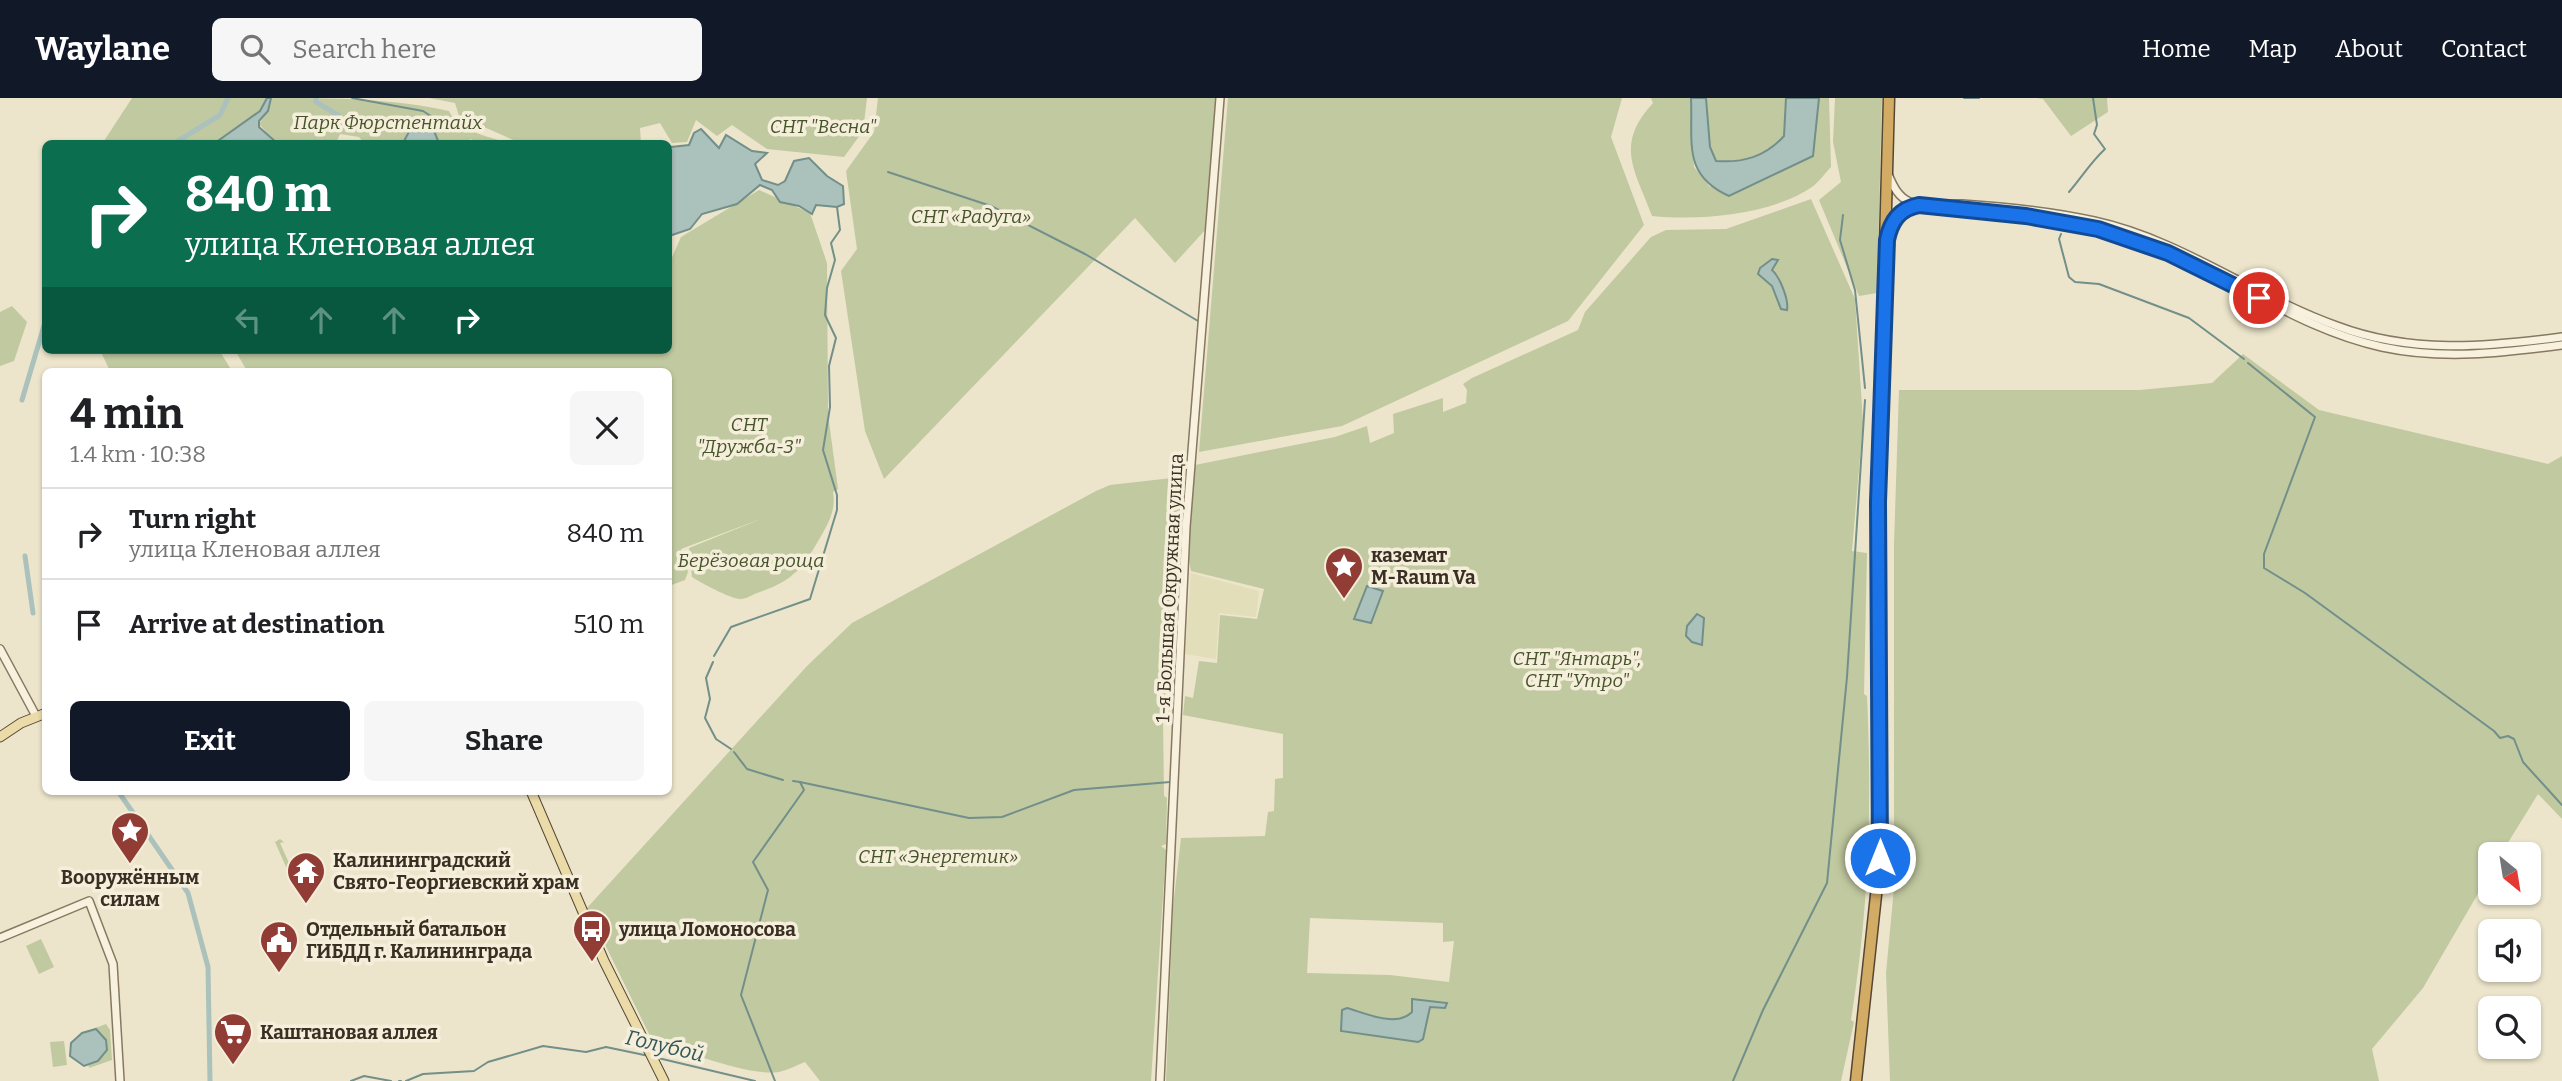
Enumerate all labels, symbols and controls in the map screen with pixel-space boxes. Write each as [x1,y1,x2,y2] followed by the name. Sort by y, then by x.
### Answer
[212,18,702,81] search box
[35,29,170,69] text: Waylane
[236,30,274,68] icon: search
[292,34,437,65] text: Search here
[2142,35,2211,63] text: Home
[2249,35,2297,63] text: Map
[2335,35,2403,63] text: About
[2441,35,2527,63] text: Contact
[294,111,483,134] park label: Парк Фюрстентайх
[770,115,877,138] park label: СНТ "Весна"
[185,165,331,224] text: 840 m
[70,168,161,259] icon: right
[911,205,1031,228] park label: СНТ «Радуга»
[185,225,535,263] text: улица Кленовая аллея
[2229,268,2289,328] pin
[2240,279,2278,317] icon: arrive
[229,301,267,339] icon: left
[302,301,340,339] icon: ahead
[375,301,413,339] icon: ahead
[448,301,486,339] icon: right
[70,389,184,439] text: 4 min
[570,391,644,465] button: close
[697,413,802,458] park label: СНТ "Дружба-3"
[70,440,206,468] text: 1.4 km · 10:38
[1151,452,1188,723] street label: 1-я Большая Окружная улица
[129,504,256,535] text: Turn right
[70,515,108,553] icon: right
[567,518,644,549] text: 840 m
[129,535,381,563] text: улица Кленовая аллея
[1371,544,1476,589] place label: каземат M-Raum Va
[1323,545,1365,600] place icon: каземат M-Raum Va
[678,549,824,572] park label: Берёзовая роща
[70,606,108,644] icon: arrive
[129,609,384,640] text: Arrive at destination
[573,609,644,640] text: 510 m
[1512,647,1642,692] park label: СНТ "Янтарь", СНТ "Утро"
[70,701,350,781] button: Exit
[364,701,644,781] button: Share
[109,810,151,865] place icon: Вооружённым силам
[1843,821,1917,895] position arrow
[2478,842,2541,905] north arrow
[2478,842,2541,1059] map controls
[858,845,1018,868] park label: СНТ «Энергетик»
[333,849,579,894] place label: Калининградский Свято-Георгиевский храм
[285,850,327,905] temple icon: Калининградский Свято-Георгиевский храм
[61,866,199,911] place label: Вооружённым силам
[571,908,613,963] bus stop icon: улица Ломоносова
[306,918,533,963] place label: Отдельный батальон ГИБДД г. Калининграда
[618,918,796,941] place label: улица Ломоносова
[258,919,300,974] public building icon: Отдельный батальон ГИБДД г. Калининграда
[2478,919,2541,982] button: sound
[2478,996,2541,1059] button: search
[212,1011,254,1066] supermarket icon: Каштановая аллея
[260,1021,438,1044] place label: Каштановая аллея
[623,1024,707,1068] water label: Голубой

